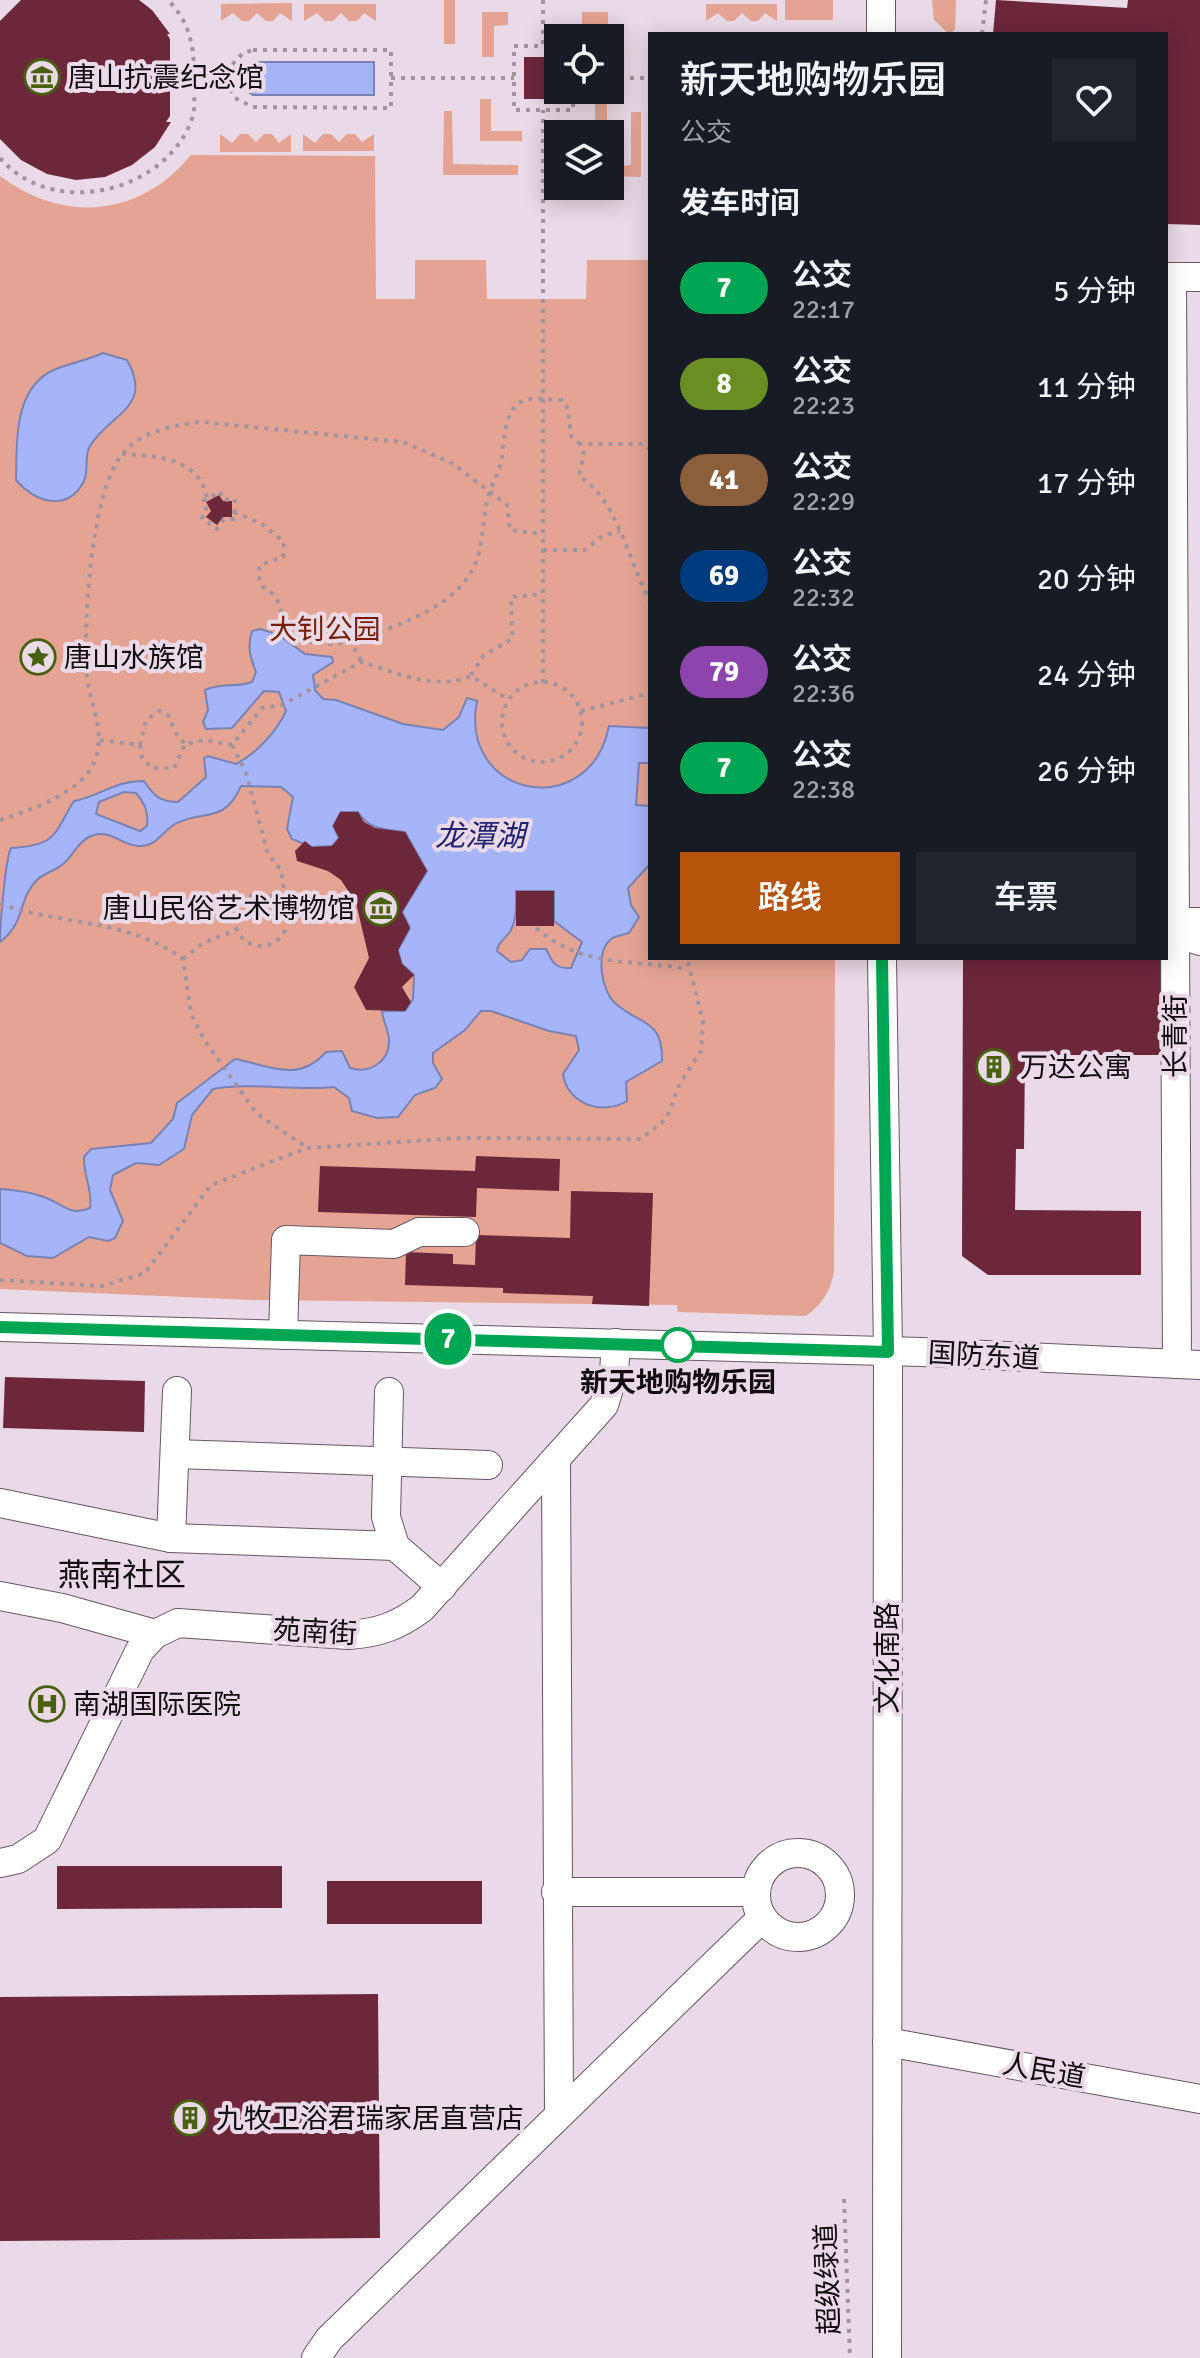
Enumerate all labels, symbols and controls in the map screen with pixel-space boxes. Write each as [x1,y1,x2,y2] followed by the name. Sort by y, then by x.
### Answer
[544,24,624,200] map controls
[544,24,624,104] button: locate
[680,57,946,104] text: 新天地购物乐园
[23,58,61,96] museum icon: 唐山抗震纪念馆
[1052,58,1136,142] button: heart
[68,61,264,95] place label: 唐山抗震纪念馆
[680,117,732,149] text: 公交
[544,120,624,200] button: layers
[680,185,800,222] text: 发车时间
[792,257,852,294] text: 公交
[716,271,732,305] text: 7
[1053,273,1136,310] text: 5 分钟
[792,294,855,326] text: 22:17
[792,353,852,390] text: 公交
[716,367,732,401] text: 8
[1037,369,1136,406] text: 11 分钟
[792,390,855,422] text: 22:23
[792,449,852,486] text: 公交
[709,463,739,497] text: 41
[1037,465,1136,502] text: 17 分钟
[792,486,855,518] text: 22:29
[792,545,852,582] text: 公交
[709,559,739,593] text: 69
[1037,561,1136,598] text: 20 分钟
[792,582,855,614] text: 22:32
[269,613,381,647] park label: 大钊公园
[19,638,57,676] place icon: 唐山水族馆
[64,641,204,675] place label: 唐山水族馆
[792,641,852,678] text: 公交
[709,655,739,689] text: 79
[1037,657,1136,694] text: 24 分钟
[792,678,855,710] text: 22:36
[792,737,852,774] text: 公交
[716,751,732,785] text: 7
[1037,753,1136,790] text: 26 分钟
[792,774,855,806] text: 22:38
[435,818,529,855] water label: 龙潭湖
[680,852,900,944] button: 路线
[916,852,1136,944] button: 车票
[362,889,400,927] museum icon: 唐山民俗艺术博物馆
[103,892,355,926] place label: 唐山民俗艺术博物馆
[1159,994,1193,1078] street label: 长青街
[975,1048,1013,1086] building icon: 万达公寓
[1020,1051,1132,1085] place label: 万达公寓
[422,1313,474,1365] line badge: 7
[440,1322,456,1356] text: 7
[661,1328,695,1362] marker: 新天地购物乐园
[927,1336,1041,1376] street label: 国防东道
[580,1366,776,1400] place label: 新天地购物乐园
[58,1556,186,1595] district label: 燕南社区
[871,1602,905,1714] street label: 文化南路
[272,1613,358,1651] street label: 苑南街
[28,1685,66,1723] hospital icon: 南湖国际医院
[73,1688,241,1722] place label: 南湖国际医院
[1000,2047,1088,2095] street label: 人民道
[171,2099,209,2137] building icon: 九牧卫浴君瑞家居直营店
[216,2102,524,2136] place label: 九牧卫浴君瑞家居直营店
[809,2222,847,2336] street label: 超级绿道

